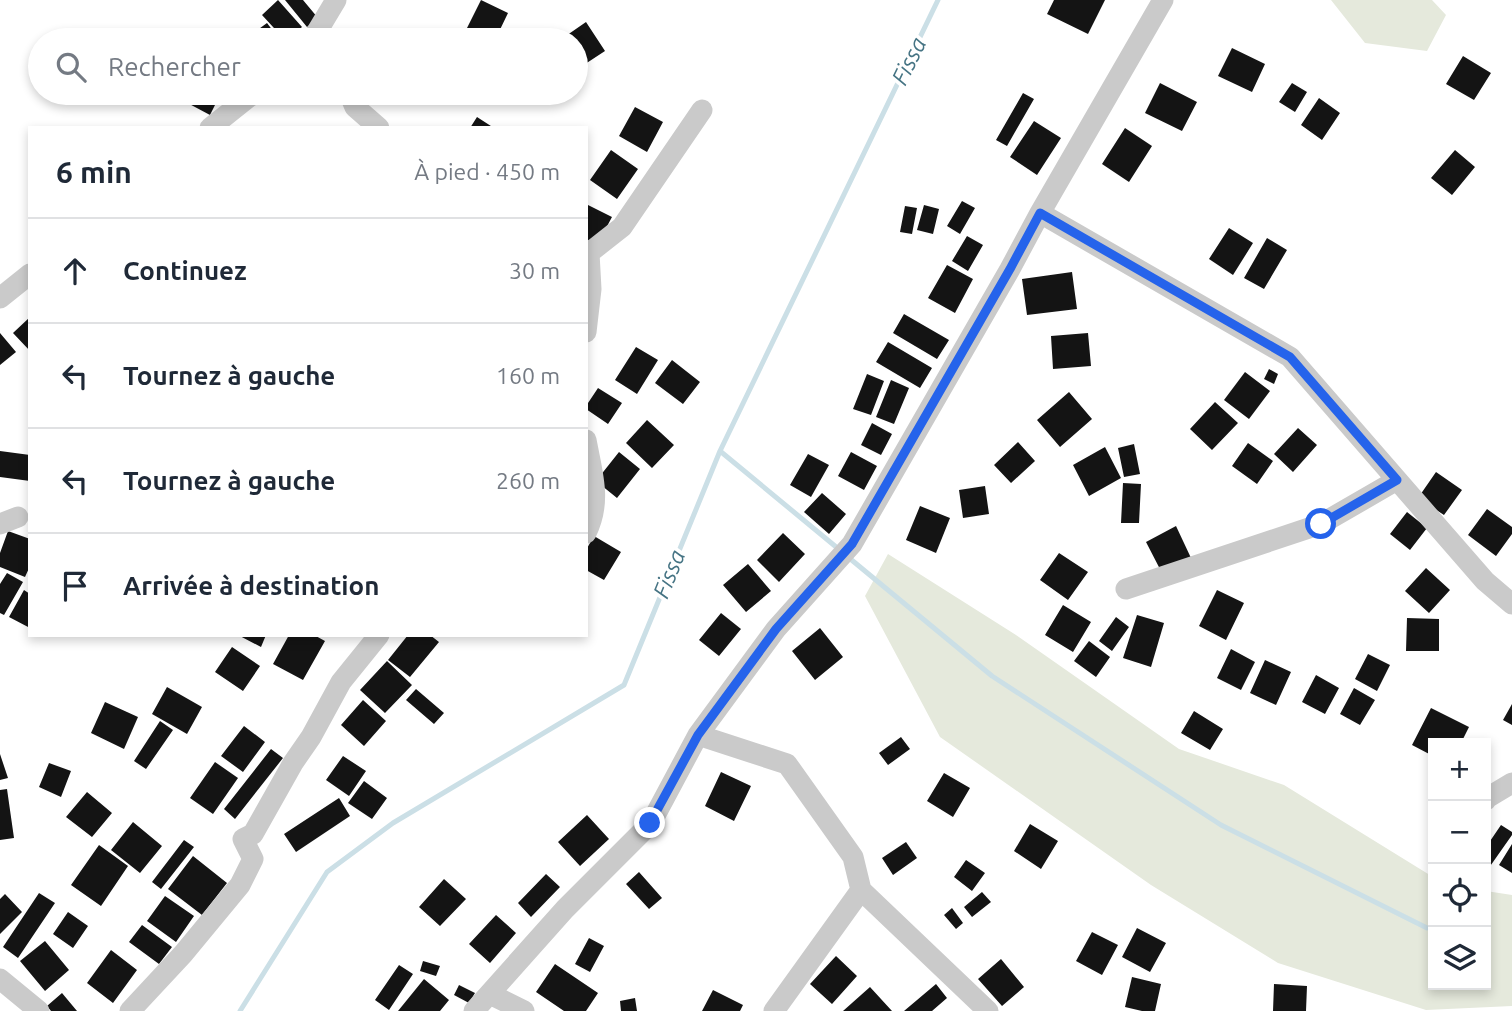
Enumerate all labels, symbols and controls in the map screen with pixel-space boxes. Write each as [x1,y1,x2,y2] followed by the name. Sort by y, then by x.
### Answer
[28,28,588,105] search box
[886,33,931,88] water label: Fissa
[52,48,90,86] icon: search
[108,52,241,81] text: Rechercher
[56,155,132,189] text: 6 min
[414,159,560,184] text: À pied · 450 m
[56,252,94,290] icon: ahead
[123,256,247,285] text: Continuez
[509,258,560,283] text: 30 m
[56,357,94,395] icon: left
[123,361,335,390] text: Tournez à gauche
[496,363,560,388] text: 160 m
[56,462,94,500] icon: left
[123,466,335,495] text: Tournez à gauche
[496,468,560,493] text: 260 m
[1305,508,1336,539] route start
[648,546,689,601] water label: Fissa
[56,567,94,605] icon: arrive
[123,571,379,600] text: Arrivée à destination
[1428,738,1491,990] map controls
[1428,738,1491,801] button: +
[1428,801,1491,864] button: −
[634,807,665,838] route end
[1428,864,1491,927] button: locate
[1428,927,1491,990] button: layers

